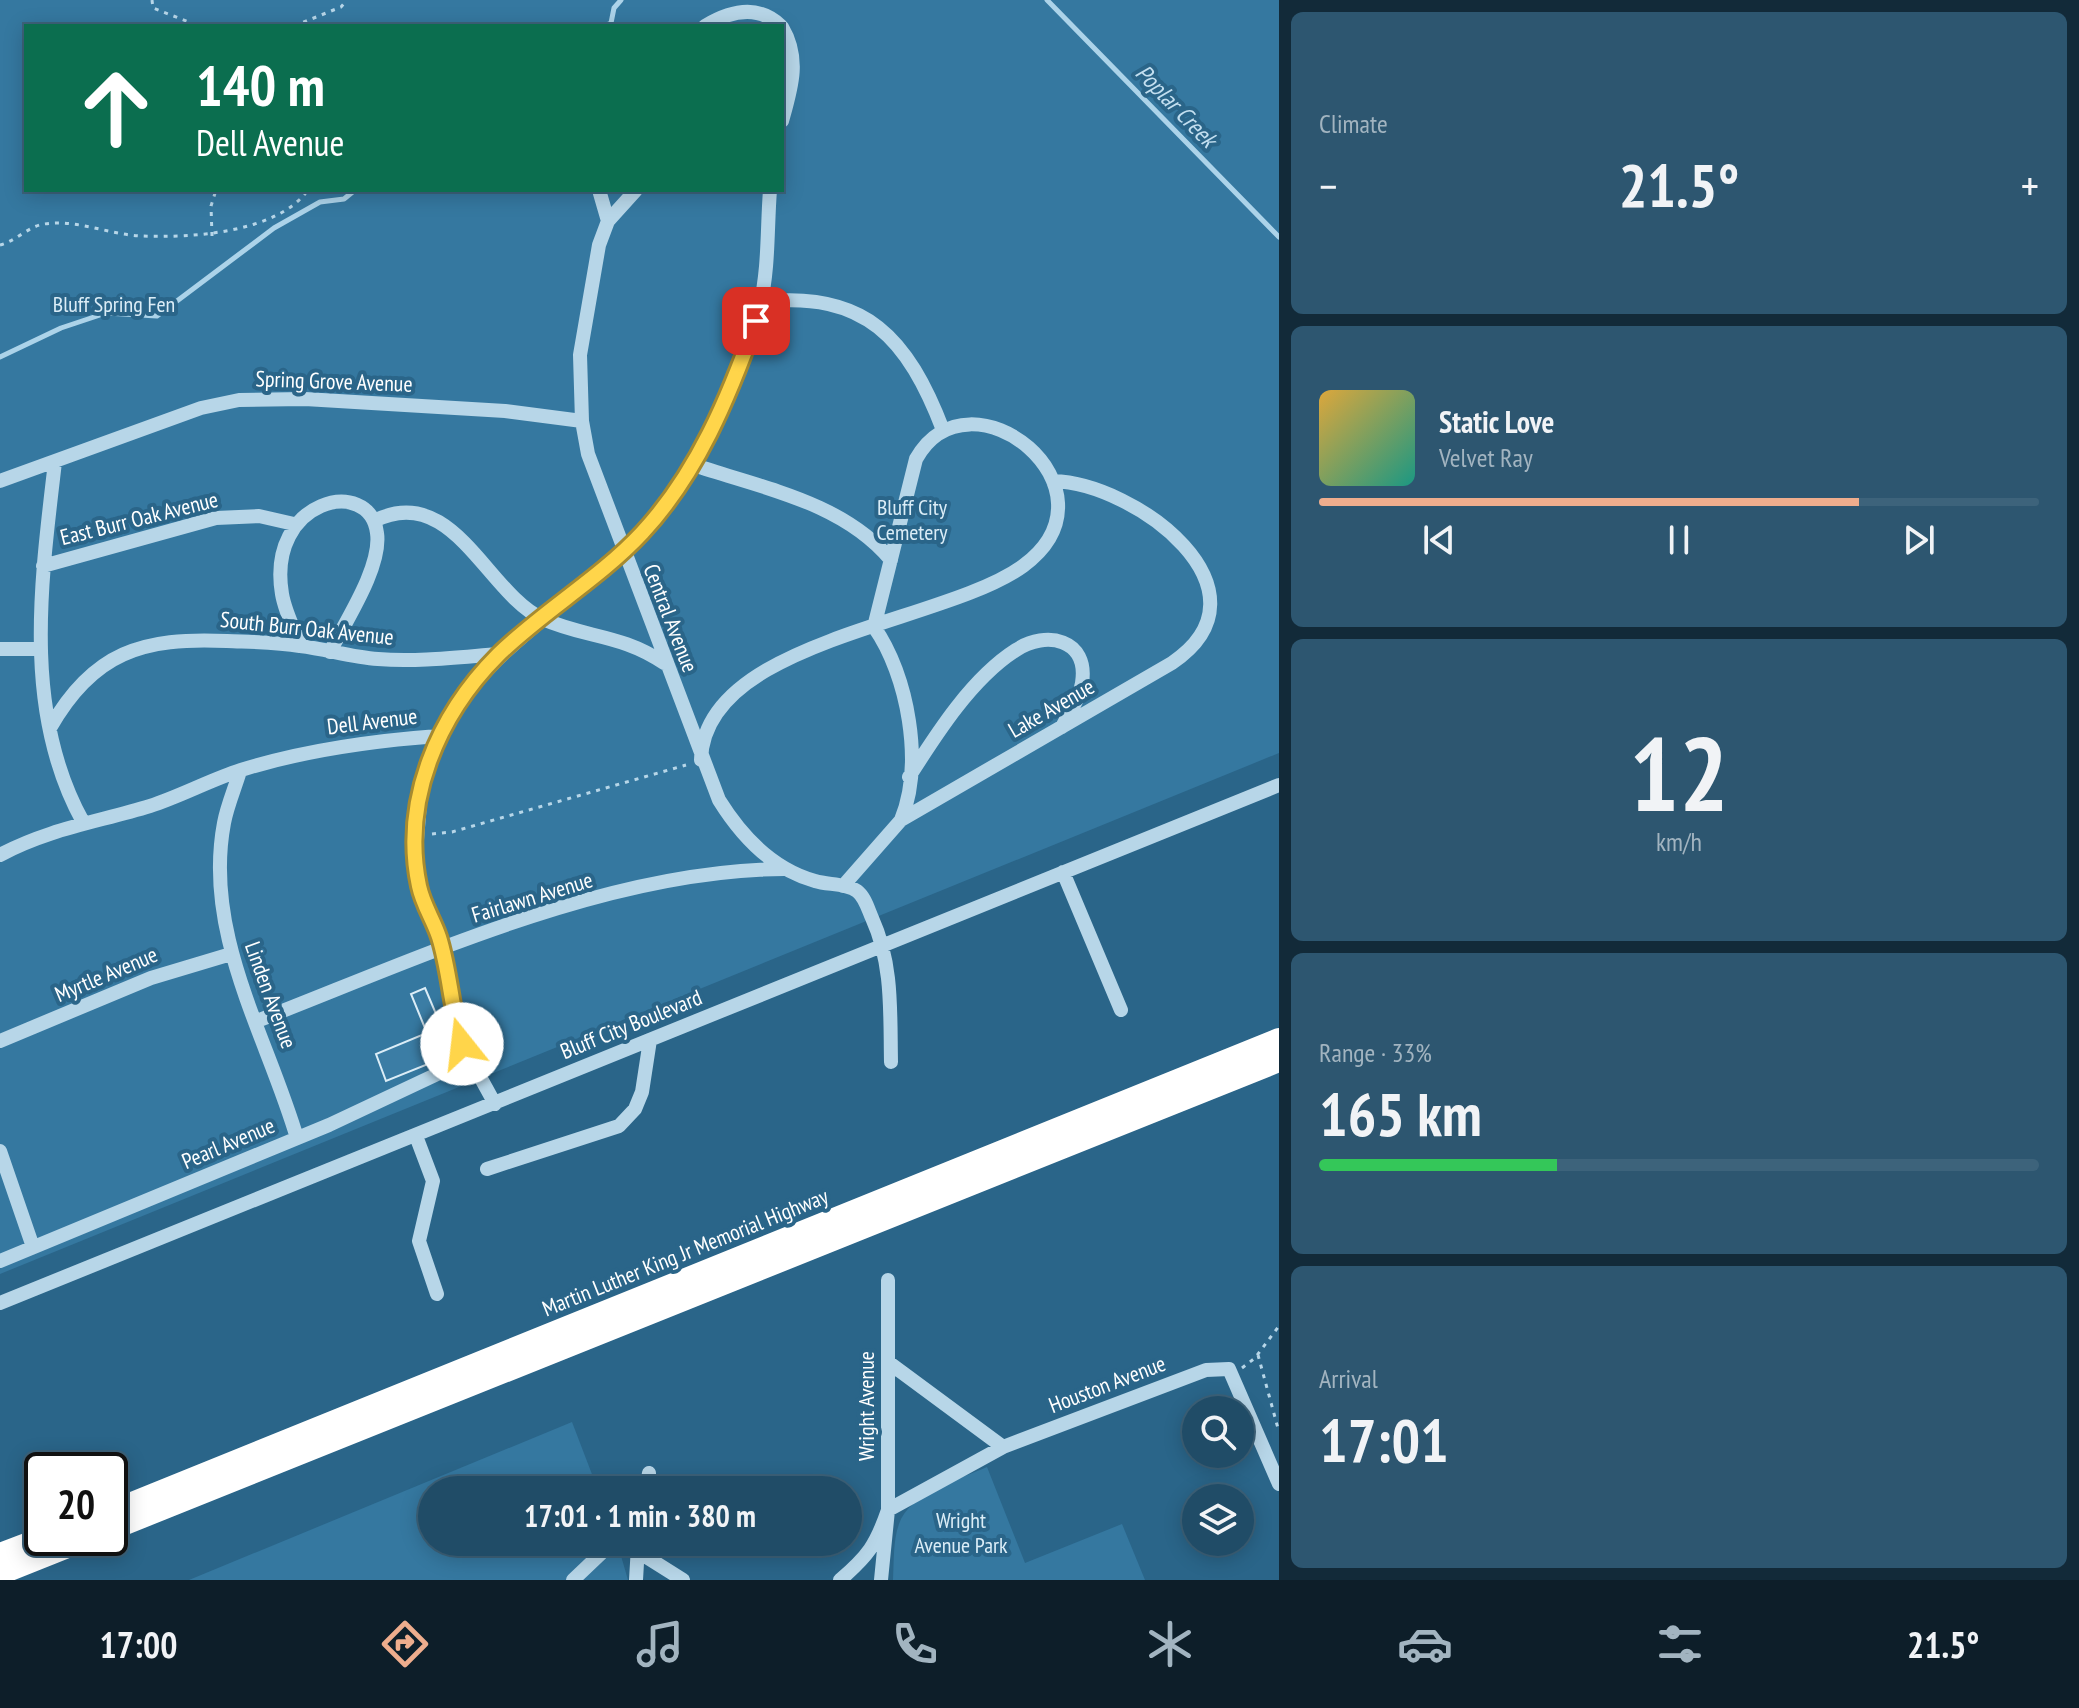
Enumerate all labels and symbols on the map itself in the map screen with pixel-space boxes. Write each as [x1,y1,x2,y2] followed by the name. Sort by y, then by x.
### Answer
[1129,57,1225,156] water label: Poplar Creek
[722,287,790,355] pin
[53,290,175,318] park label: Bluff Spring Fen
[255,364,413,398] street label: Spring Grove Avenue
[57,485,221,551] street label: East Burr Oak Avenue
[876,493,948,546] park label: Bluff City Cemetery
[638,560,704,676] street label: Central Avenue
[219,605,395,651] street label: South Burr Oak Avenue
[1003,672,1099,744] street label: Lake Avenue
[325,702,419,740] street label: Dell Avenue
[468,865,596,929] street label: Fairlawn Avenue
[239,938,303,1052] street label: Linden Avenue
[50,940,162,1008] street label: Myrtle Avenue
[556,983,706,1065] street label: Bluff City Boulevard
[420,1002,504,1086] position arrow
[177,1111,279,1175] street label: Pearl Avenue
[538,1181,833,1322] street label: Martin Luther King Jr Memorial Highway
[1045,1349,1169,1419] street label: Houston Avenue
[852,1351,880,1461] street label: Wright Avenue
[24,1452,128,1556] speed limit sign: 20
[915,1506,1008,1559] park label: Wright Avenue Park

